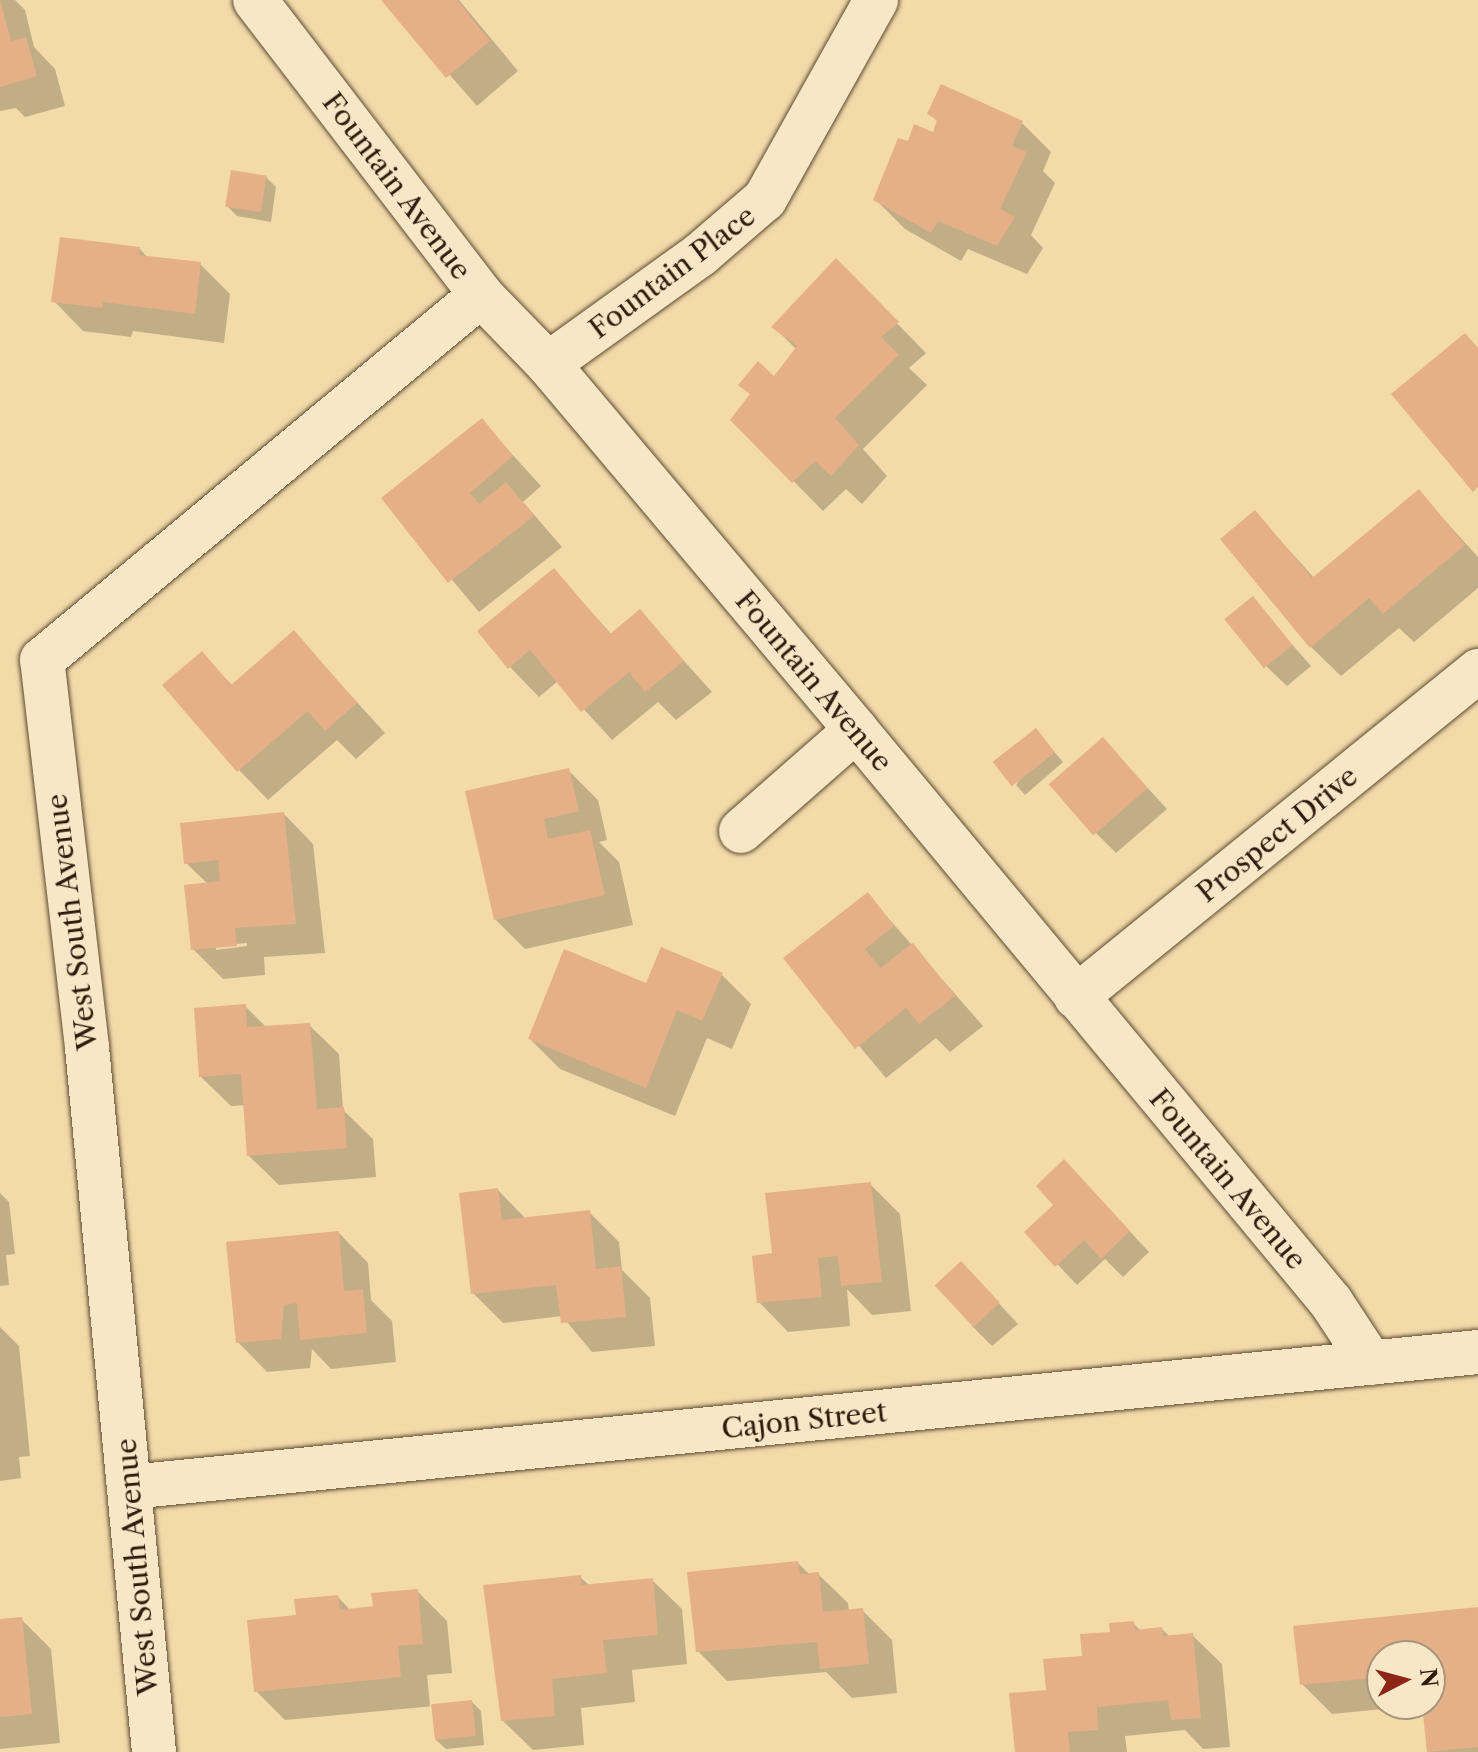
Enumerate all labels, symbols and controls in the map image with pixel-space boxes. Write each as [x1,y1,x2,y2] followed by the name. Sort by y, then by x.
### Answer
[315,85,479,287] street label: Fountain Avenue
[582,199,762,345] street label: Fountain Place
[728,583,900,779] street label: Fountain Avenue
[1190,759,1364,909] street label: Prospect Drive
[40,791,104,1053] street label: West South Avenue
[1142,1081,1314,1277] street label: Fountain Avenue
[720,1395,888,1445] street label: Cajon Street
[109,1437,165,1697] street label: West South Avenue
[1366,1640,1446,1720] north arrow
[1414,1667,1443,1689] text: N

